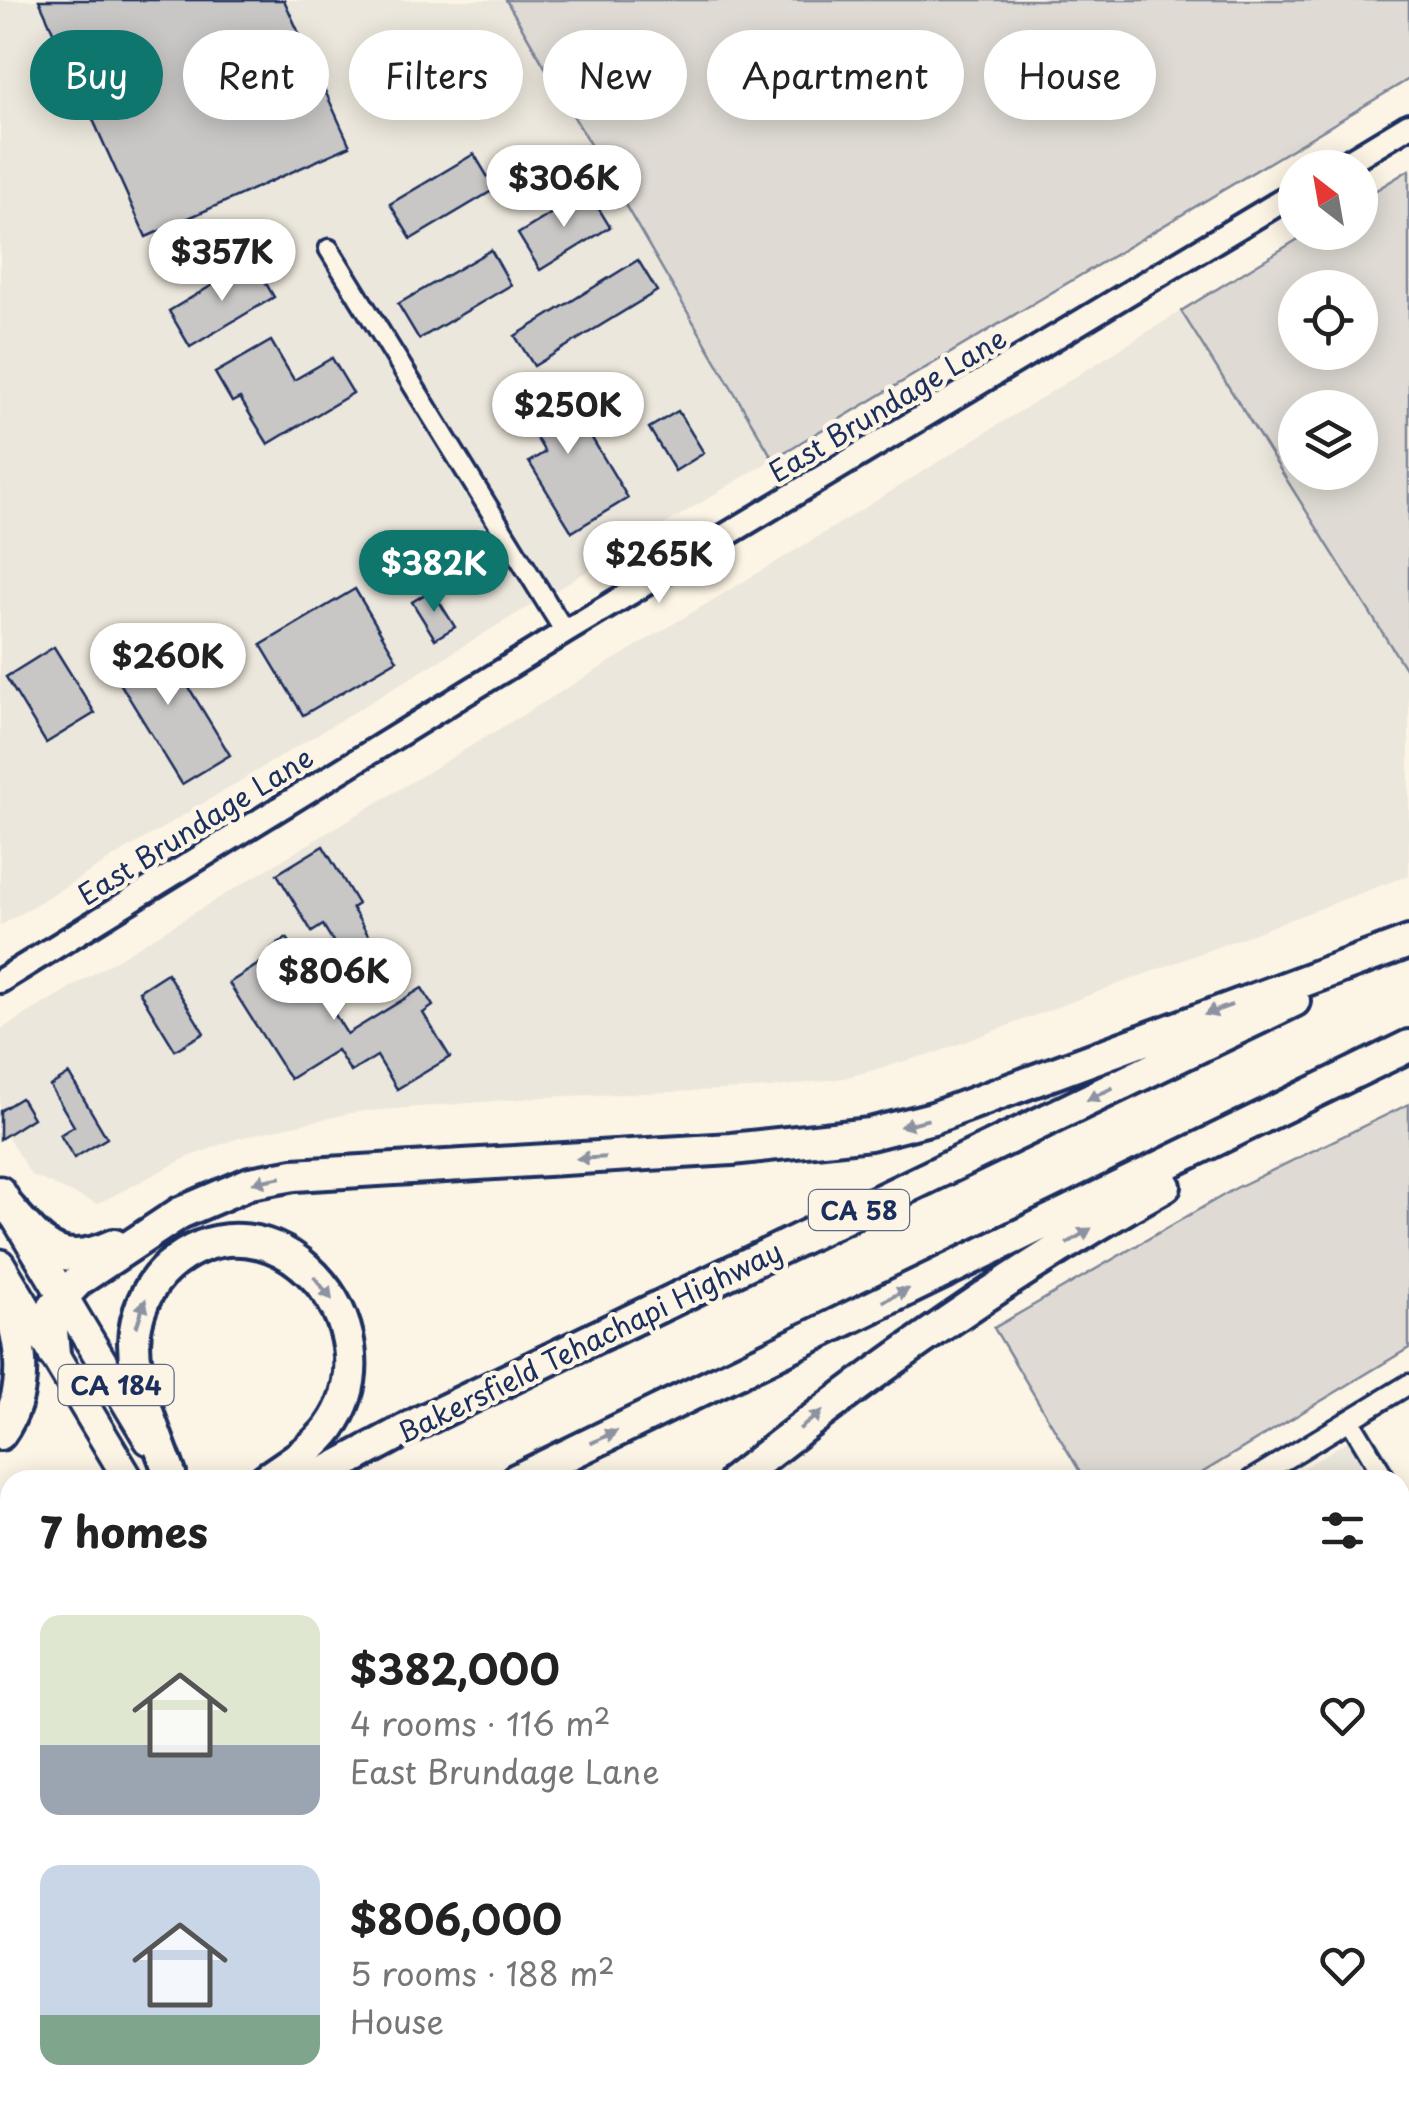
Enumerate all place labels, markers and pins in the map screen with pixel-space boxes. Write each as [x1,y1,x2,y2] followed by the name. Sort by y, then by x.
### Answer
[494,145,634,230] pin: $306K
[152,219,292,304] pin: $357K
[498,372,638,457] pin: $250K
[589,521,729,606] pin: $265K
[364,530,504,615] pin: $382K
[98,623,238,708] pin: $260K
[264,938,404,1023] pin: $806K

